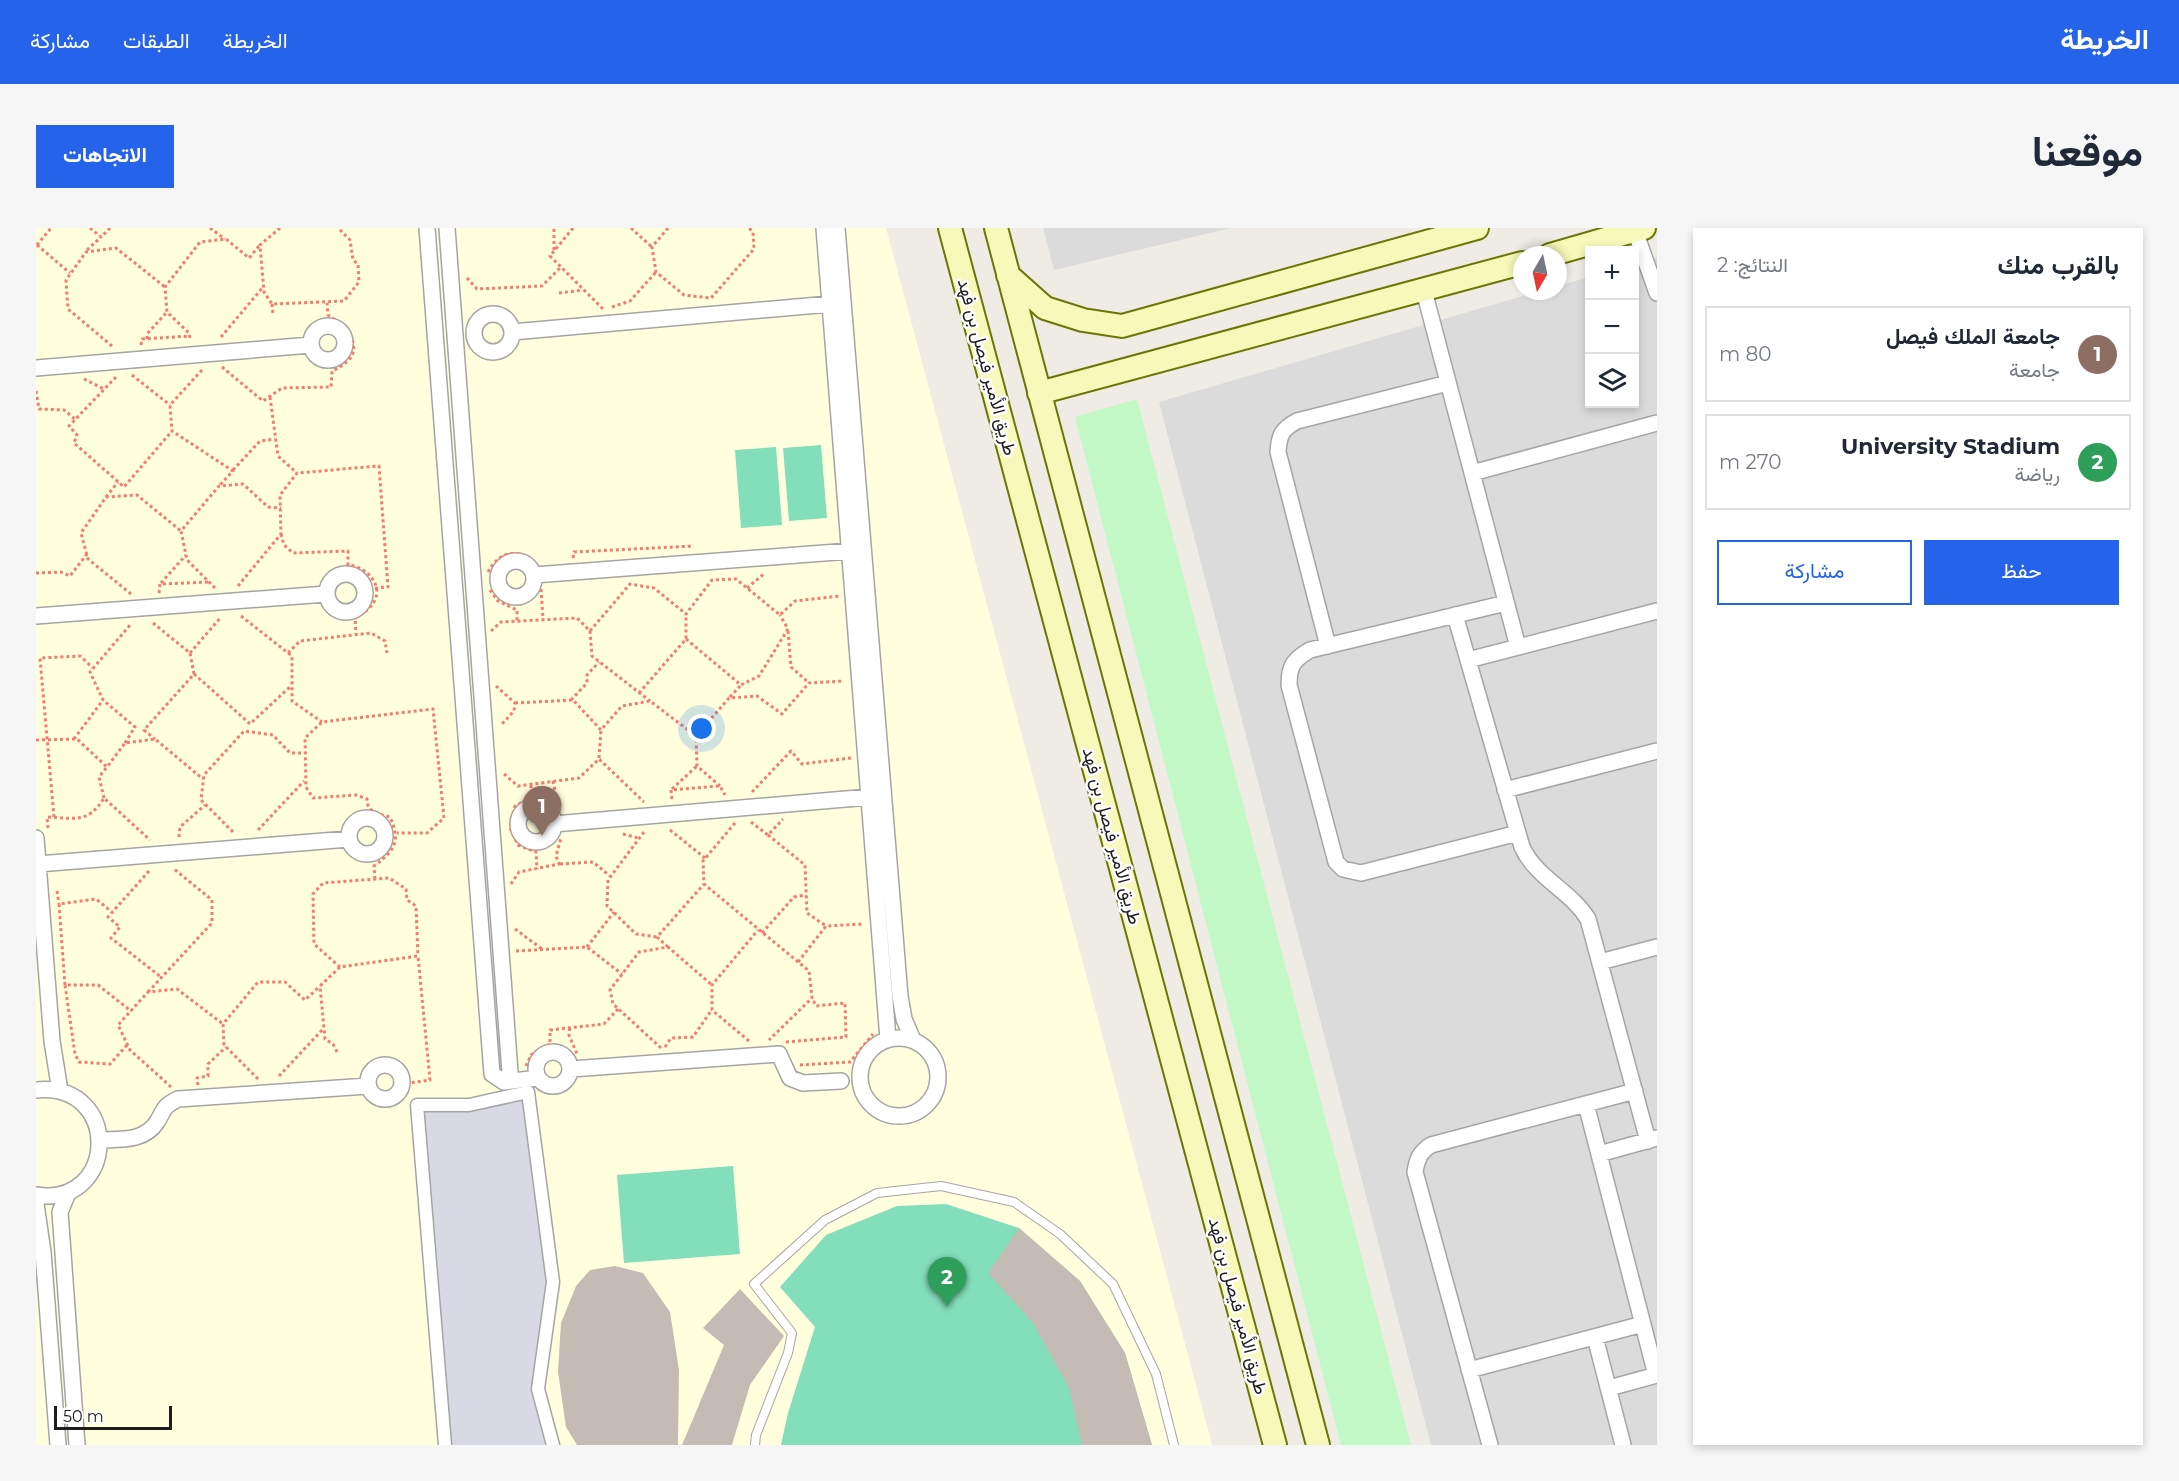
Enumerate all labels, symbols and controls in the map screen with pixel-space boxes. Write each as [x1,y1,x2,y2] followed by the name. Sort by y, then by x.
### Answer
[2060,22,2149,56] text: الخريطة
[30,28,90,53] text: مشاركة
[123,28,190,53] text: الطبقات
[223,28,288,53] text: الخريطة
[36,125,174,188] button: الاتجاهات
[2032,125,2143,177] text: موقعنا
[1513,246,1567,300] north arrow
[1585,246,1639,408] map controls
[1585,246,1639,300] button: +
[1997,249,2119,281] text: بالقرب منك
[1717,253,1788,277] text: النتائج: 2
[953,276,1021,458] street label: طريق الأمير فيصل بن فهد
[1585,300,1639,354] button: −
[1886,323,2060,350] text: جامعة الملك فيصل
[1719,342,1771,366] text: 80 m
[2094,342,2101,366] text: 1
[1585,354,1639,408] button: layers
[2009,358,2060,382] text: جامعة
[1841,433,2060,460] text: University Stadium
[1719,450,1781,474] text: 270 m
[2092,450,2103,474] text: 2
[2015,462,2060,486] text: رياضة
[1717,540,1912,605] button: مشاركة
[1924,540,2119,605] button: حفظ
[687,714,716,743] your location
[1078,745,1146,927] street label: طريق الأمير فيصل بن فهد
[522,786,562,836] pin: 1
[1204,1215,1272,1397] street label: طريق الأمير فيصل بن فهد
[928,1258,966,1307] pin: 2
[54,1403,172,1430] scale bar
[63,1407,104,1426] text: 50 m

